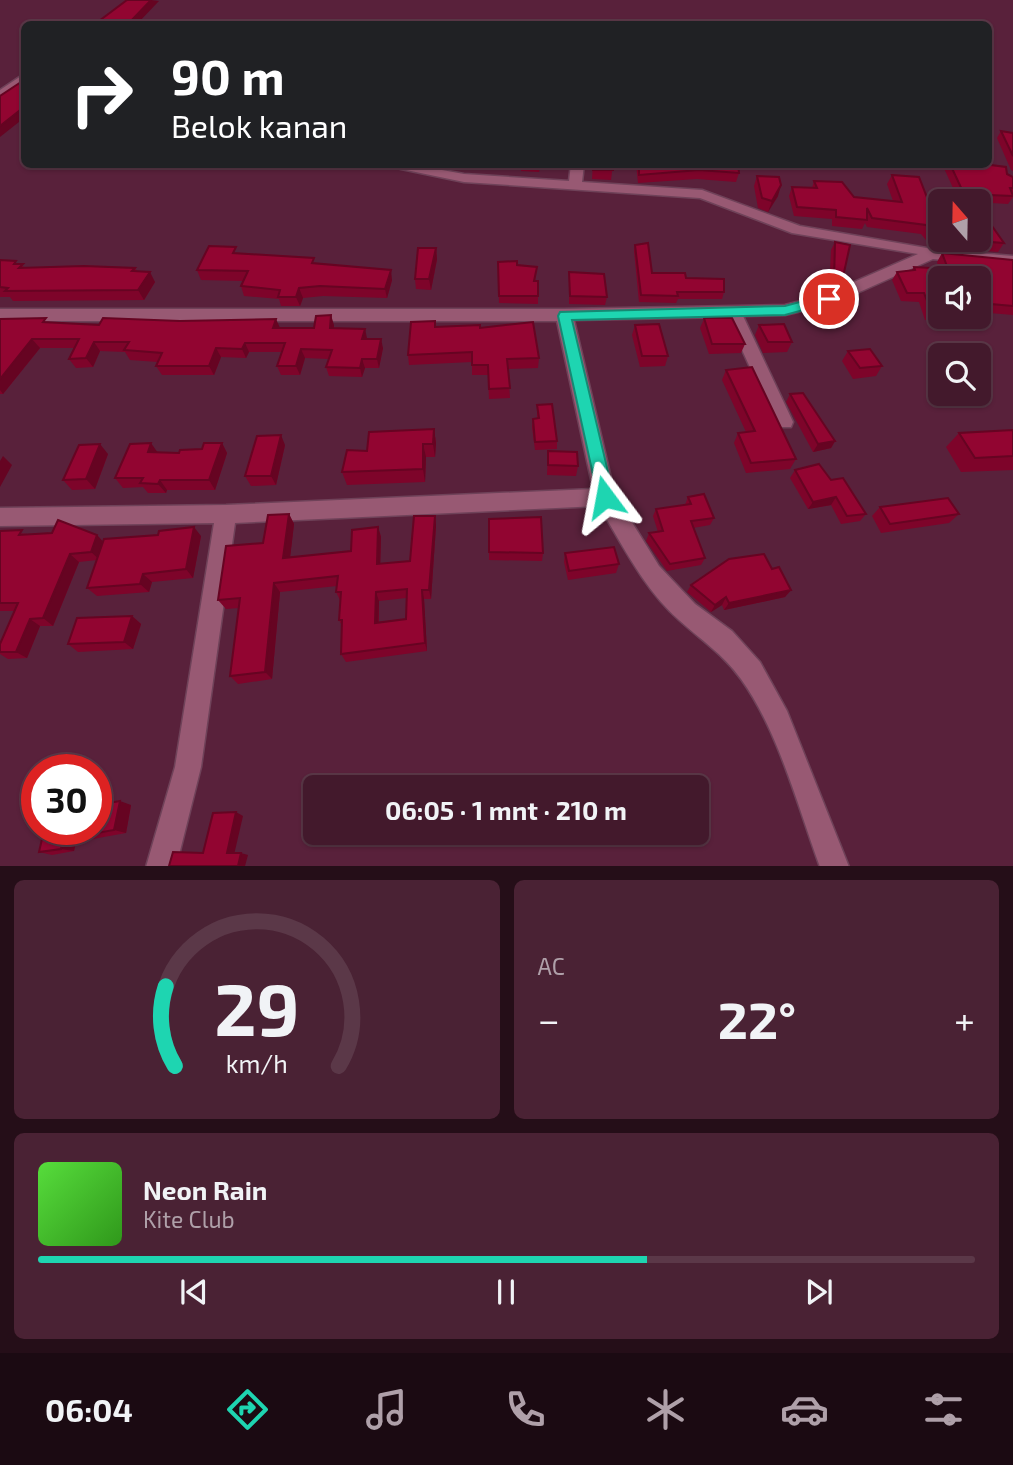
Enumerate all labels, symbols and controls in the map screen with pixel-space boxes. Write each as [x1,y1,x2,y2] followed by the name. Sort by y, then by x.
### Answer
[171,46,285,105] text: 90 m
[56,49,147,140] icon: right
[171,106,347,144] text: Belok kanan
[928,189,990,252] north arrow
[928,189,991,406] map controls
[928,266,991,329] button: sound
[799,269,859,329] pin
[810,280,848,318] icon: arrive
[928,343,991,406] button: search
[568,460,642,534] position arrow
[21,754,112,845] speed limit sign: 30
[385,794,627,825] text: 06:05 · 1 mnt · 210 m
[538,952,565,980] text: AC
[214,963,299,1051] text: 29
[718,987,796,1049] text: 22°
[538,996,560,1042] text: −
[954,996,975,1042] text: +
[226,1047,288,1077] text: km/h
[143,1174,267,1205] text: Neon Rain
[143,1205,235,1233] text: Kite Club
[175,1273,213,1311] icon: previous
[487,1273,525,1311] icon: pause
[800,1273,838,1311] icon: next
[223,1385,272,1434] icon: directions
[362,1385,411,1434] icon: music
[501,1385,550,1434] icon: phone
[641,1385,690,1434] icon: climate
[780,1385,829,1434] icon: car
[919,1385,968,1434] icon: filters
[45,1390,133,1428] text: 06:04

